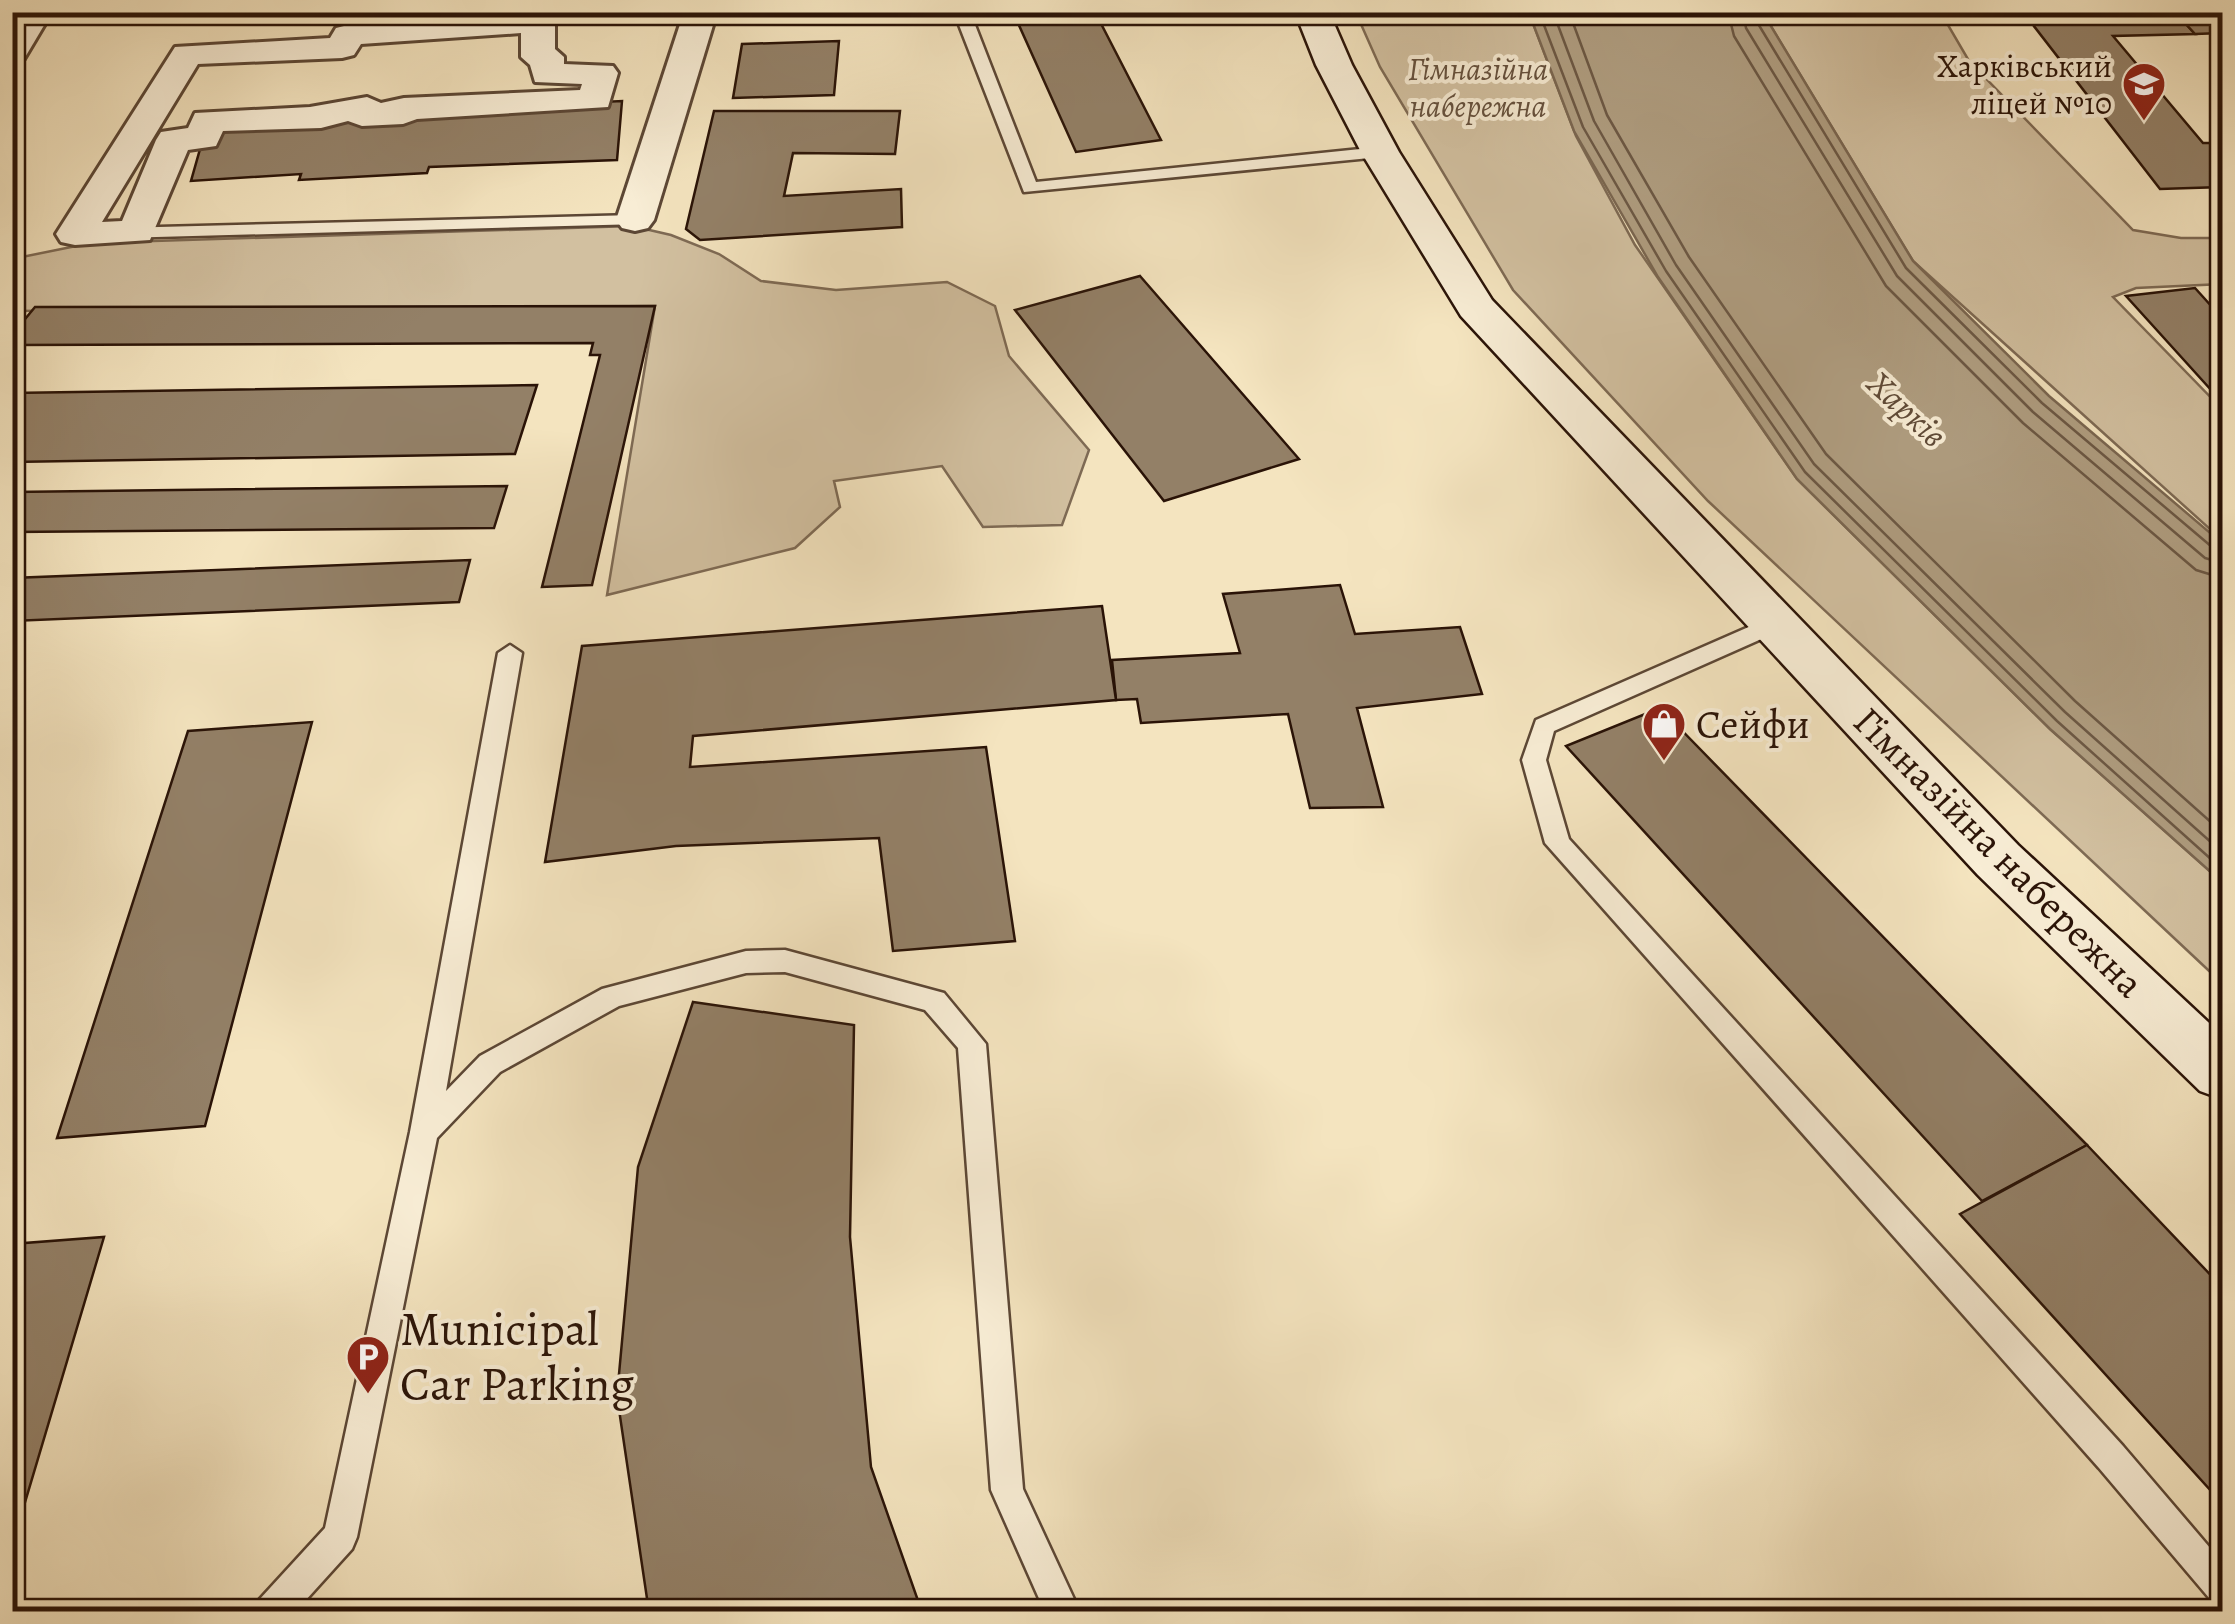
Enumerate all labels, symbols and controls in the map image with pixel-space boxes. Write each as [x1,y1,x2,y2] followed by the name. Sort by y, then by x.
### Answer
[1937,44,2112,125] place label: Харківський ліцей №10
[1408,47,1548,128] park label: Гімназійна набережна
[2121,61,2167,122] school or university icon: Харківський ліцей №10
[1856,359,1957,458] water label: Харків
[1841,694,2157,1010] street label: Гімназійна набережна
[1696,697,1810,752] place label: Сейфи
[1641,701,1687,762] shop icon: Сейфи
[400,1296,634,1417] place label: Municipal Car Parking
[345,1334,391,1395] parking icon: Municipal Car Parking

